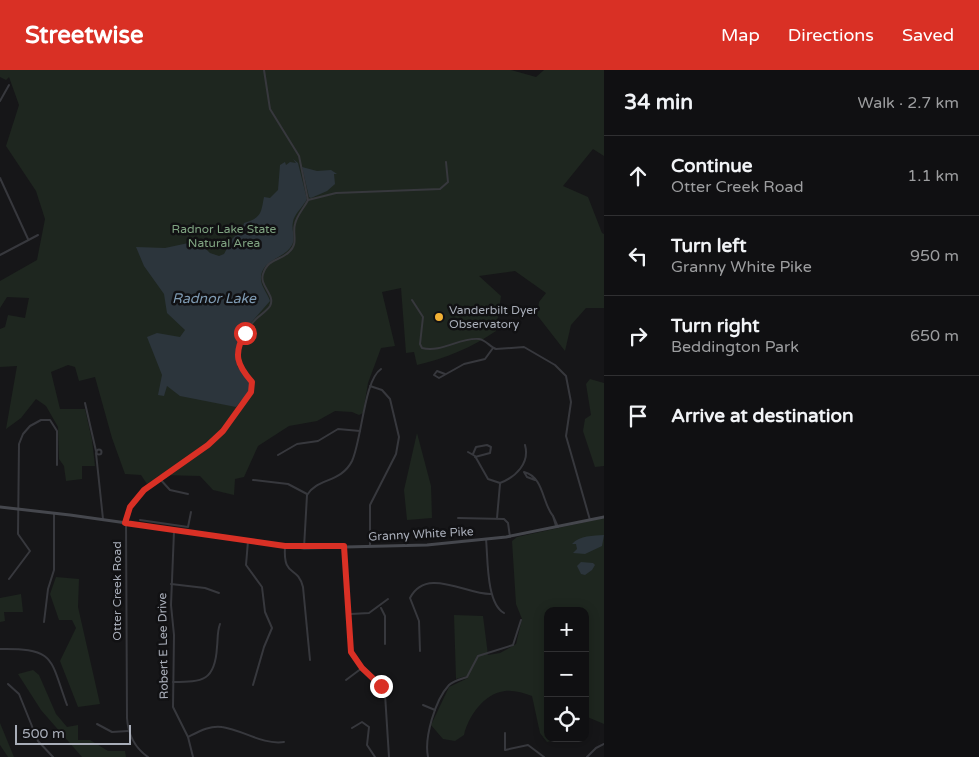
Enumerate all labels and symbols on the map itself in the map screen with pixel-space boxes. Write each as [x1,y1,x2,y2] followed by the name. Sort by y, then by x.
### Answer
[172,222,277,250] park label: Radnor Lake State Natural Area
[172,290,257,307] water label: Radnor Lake
[449,303,538,331] place label: Vanderbilt Dyer Observatory
[433,311,445,323] marker: Vanderbilt Dyer Observatory
[234,322,257,345] route start
[368,524,474,544] street label: Granny White Pike
[110,541,124,641] street label: Otter Creek Road
[155,592,171,699] street label: Robert E Lee Drive
[370,675,393,698] route end
[15,722,131,745] scale bar

